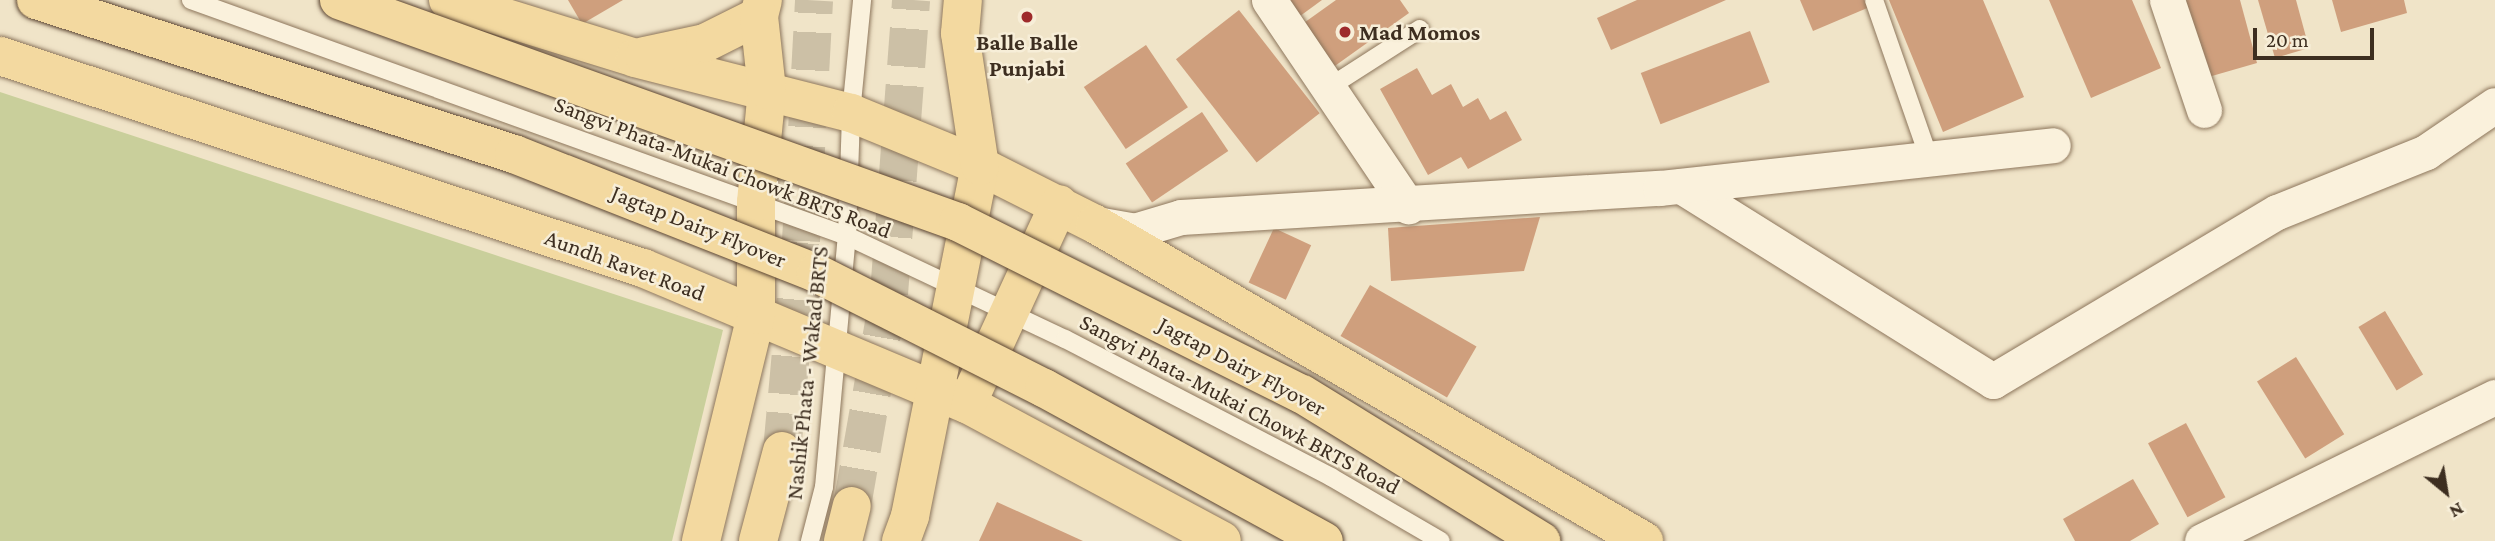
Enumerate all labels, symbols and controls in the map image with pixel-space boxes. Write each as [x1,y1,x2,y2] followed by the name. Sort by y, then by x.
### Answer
[1019,9,1035,25] marker: Balle Balle Punjabi
[2257,14,2378,58] scale bar
[1359,18,1480,46] place label: Mad Momos
[1337,24,1353,40] marker: Mad Momos
[976,28,1078,82] place label: Balle Balle Punjabi
[2266,28,2309,52] text: 20 m
[551,90,895,244] street label: Sangvi Phata-Mukai Chowk BRTS Road
[608,178,790,274] street label: Jagtap Dairy Flyover
[541,223,709,307] street label: Aundh Ravet Road
[780,245,834,501] street label: Nashik Phata - Wakad BRTS
[1075,308,1405,500] street label: Sangvi Phata-Mukai Chowk BRTS Road
[1153,310,1331,422] street label: Jagtap Dairy Flyover
[2411,457,2481,527] north arrow
[2446,498,2468,523] text: N

